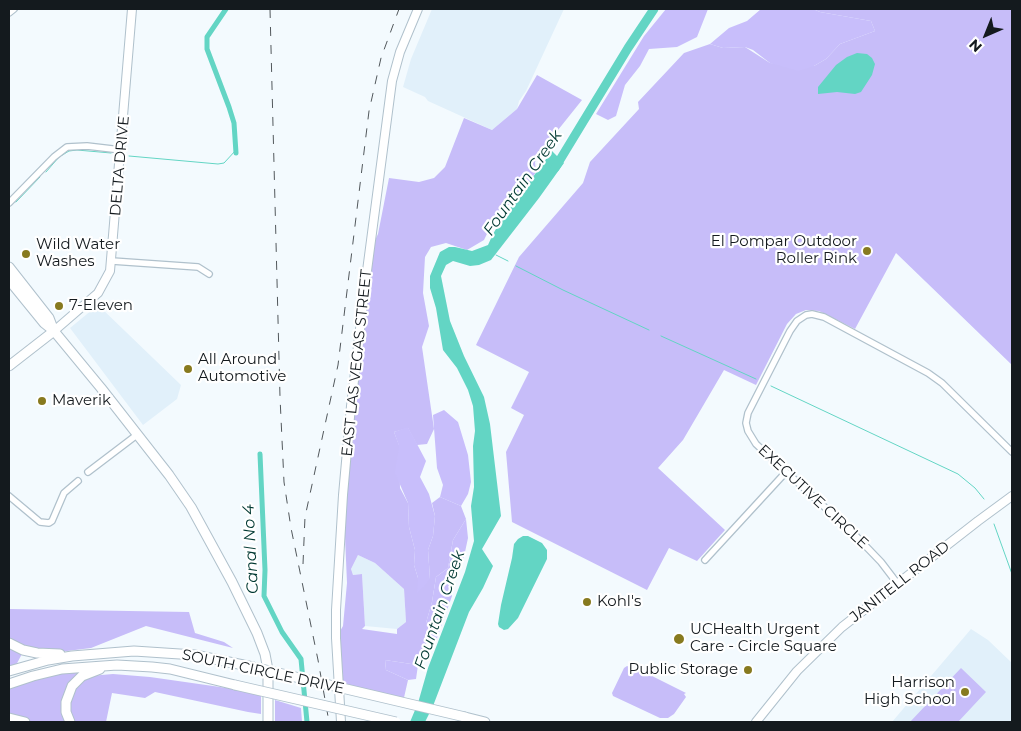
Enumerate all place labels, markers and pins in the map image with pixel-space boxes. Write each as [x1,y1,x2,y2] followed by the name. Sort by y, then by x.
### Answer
[711,233,857,268] place label: El Pompar Outdoor Roller Rink
[36,236,120,271] place label: Wild Water Washes
[861,245,873,257] marker: El Pompar Outdoor Roller Rink
[20,248,32,260] marker: Wild Water Washes
[69,297,133,315] place label: 7-Eleven
[53,300,65,312] marker: 7-Eleven
[198,351,286,386] place label: All Around Automotive
[182,363,194,375] marker: All Around Automotive
[52,392,111,410] place label: Maverik
[36,395,48,407] marker: Maverik
[597,593,641,611] place label: Kohl's
[581,596,593,608] marker: Kohl's
[690,621,837,656] place label: UCHealth Urgent Care - Circle Square
[672,632,686,646] marker: UCHealth Urgent Care - Circle Square
[629,661,738,679] place label: Public Storage
[742,664,754,676] marker: Public Storage
[864,674,955,709] place label: Harrison High School
[959,686,971,698] marker: Harrison High School

